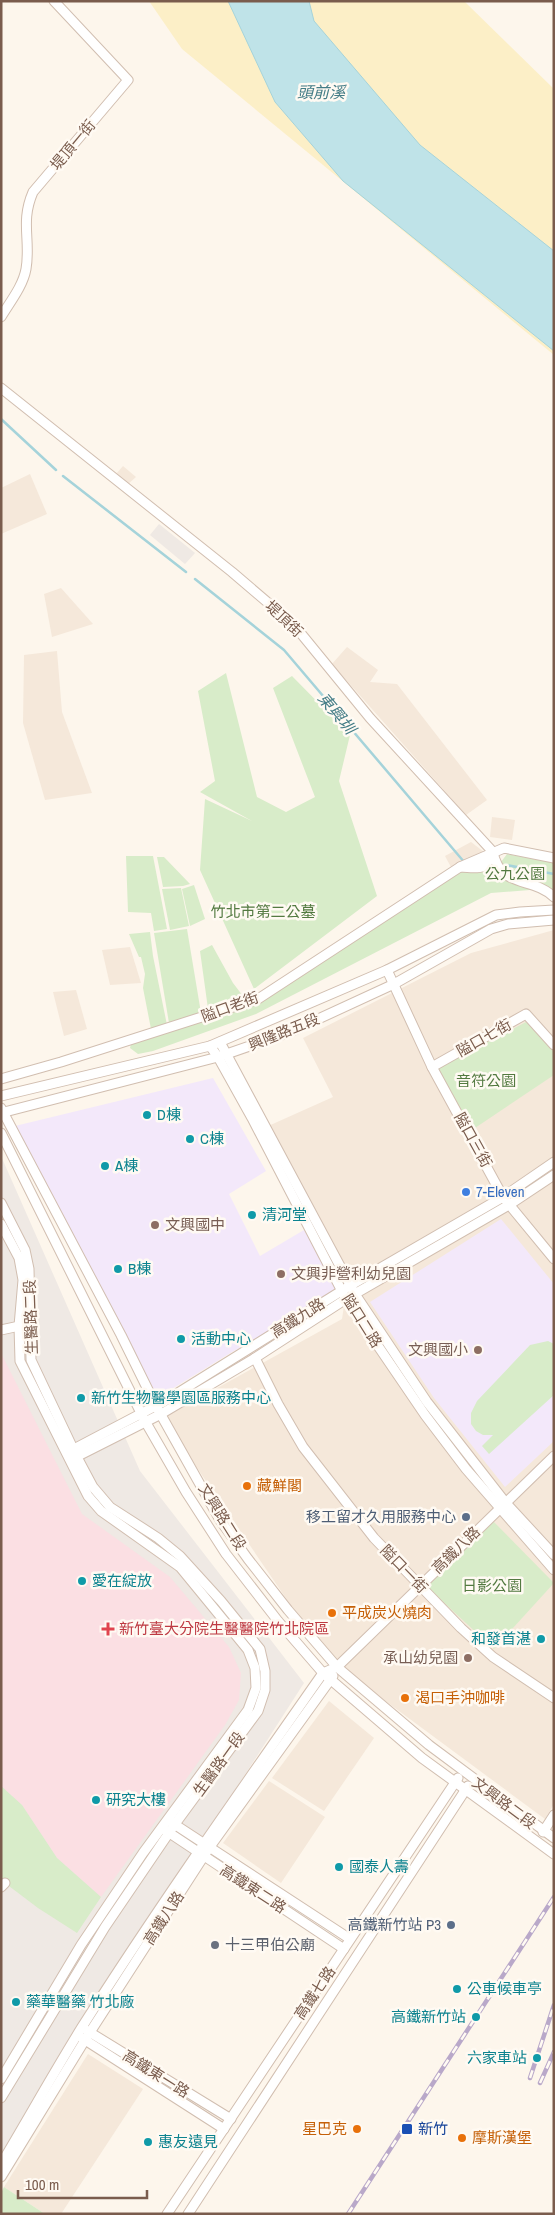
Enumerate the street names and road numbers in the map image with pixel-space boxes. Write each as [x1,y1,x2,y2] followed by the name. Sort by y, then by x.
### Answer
[45,115,100,174] street label: 堤頂一街
[261,596,308,642] street label: 堤頂街
[198,986,262,1027] street label: 隘口老街
[245,1008,323,1055] street label: 興隆路五段
[452,1014,515,1061] street label: 隘口七街
[450,1108,497,1171] street label: 隘口三街
[19,1279,42,1355] street label: 生醫路二段
[338,1290,387,1352] street label: 隘口二路
[267,1293,329,1342] street label: 高鐵九路
[194,1479,251,1554] street label: 文興路二段
[427,1521,485,1578] street label: 高鐵八路
[376,1540,433,1598] street label: 隘口一街
[188,1727,249,1800] street label: 生醫路一段
[468,1772,541,1834] street label: 文興路二段
[216,1859,290,1918] street label: 高鐵東二路
[138,1887,189,1949] street label: 高鐵八路
[289,1962,340,2023] street label: 高鐵七路
[119,2045,194,2102] street label: 高鐵東一路

